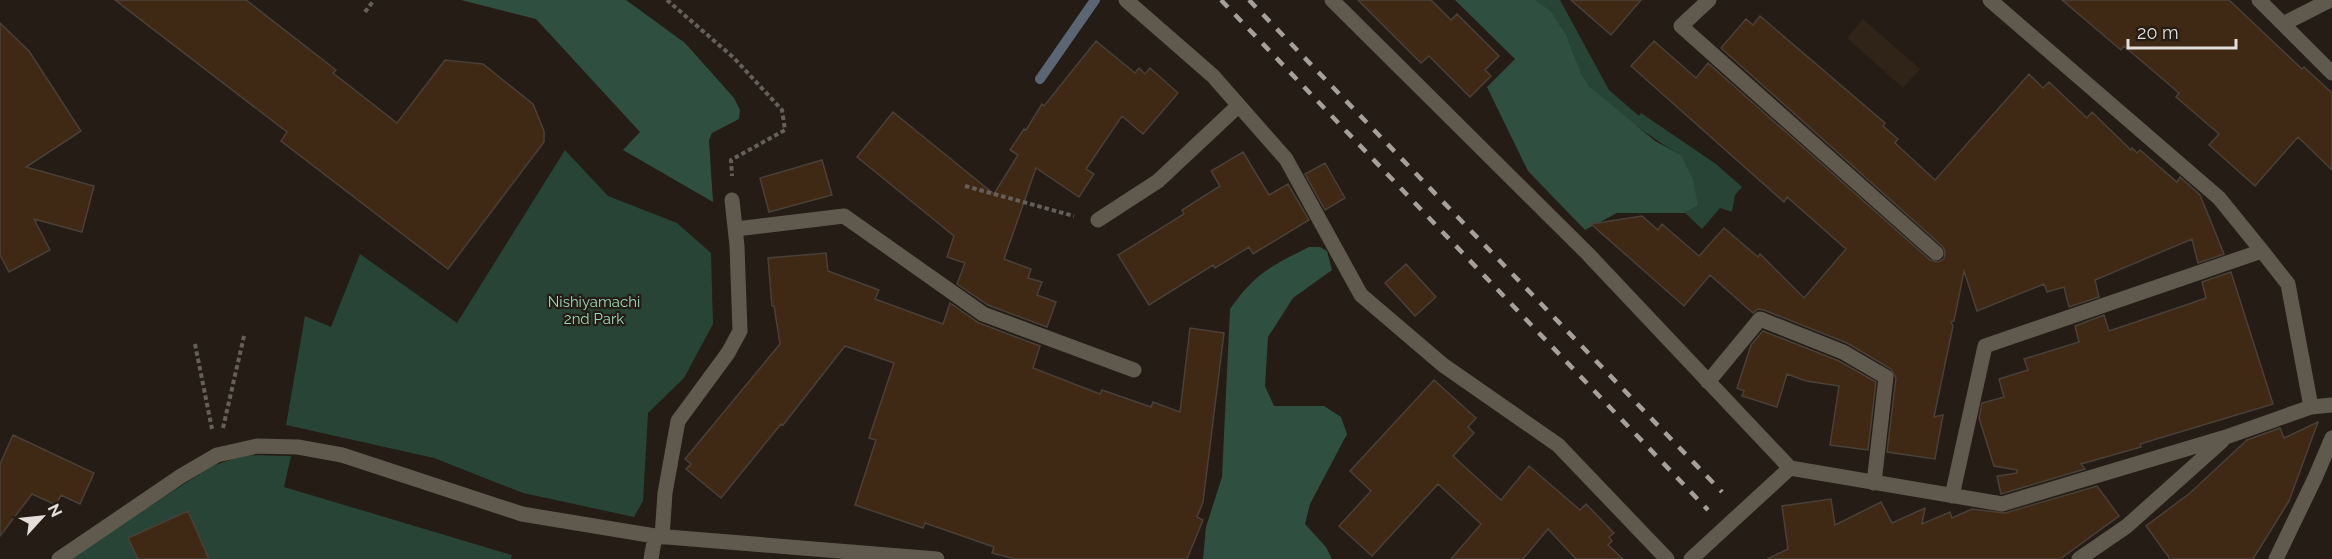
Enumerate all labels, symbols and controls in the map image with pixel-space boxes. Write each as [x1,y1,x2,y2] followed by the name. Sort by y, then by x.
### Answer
[2128,12,2236,50] scale bar
[2137,22,2179,43] text: 20 m
[548,293,640,328] park label: Nishiyamachi 2nd Park
[12,487,72,547] north arrow
[44,501,66,520] text: N

